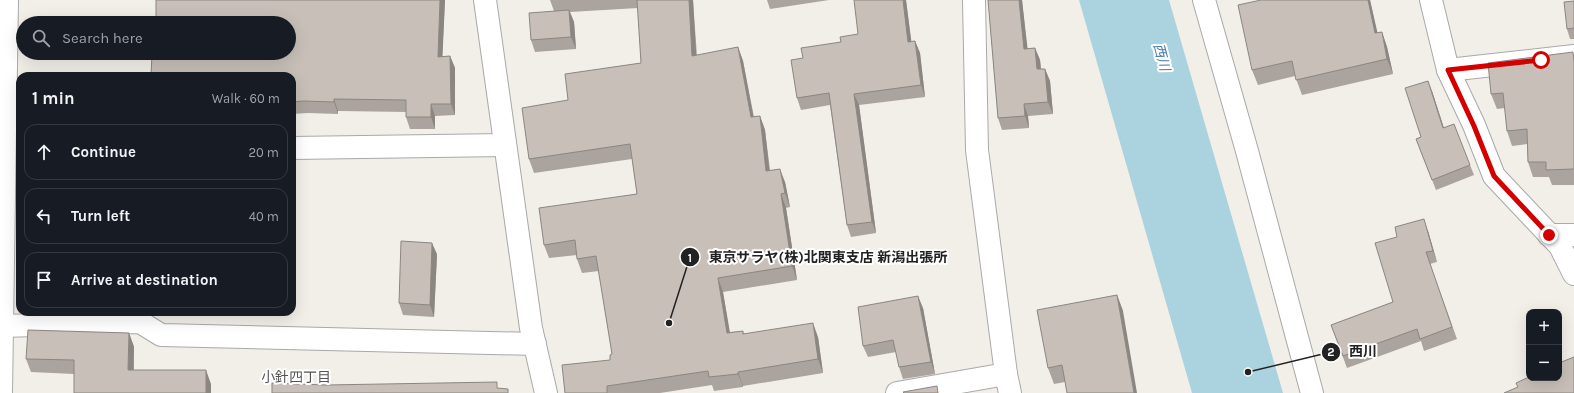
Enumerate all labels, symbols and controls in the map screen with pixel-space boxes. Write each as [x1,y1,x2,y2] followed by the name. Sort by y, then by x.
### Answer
[16,16,296,60] search box
[30,27,52,49] icon: search
[62,29,143,47] text: Search here
[1150,41,1174,75] water label: 西川
[1532,51,1550,69] route start
[32,88,75,108] text: 1 min
[212,91,280,106] text: Walk · 60 m
[33,141,55,163] icon: ahead
[71,143,136,161] text: Continue
[249,145,279,160] text: 20 m
[33,205,55,227] icon: left
[71,207,130,225] text: Turn left
[249,209,279,224] text: 40 m
[1540,226,1558,244] route end
[680,244,955,270] callout: 東京サラヤ(株)北関東支店 新潟出張所
[709,249,947,266] text: 東京サラヤ(株)北関東支店 新潟出張所
[688,251,692,265] text: 1
[33,269,55,291] icon: arrive
[71,271,218,289] text: Arrive at destination
[1526,309,1562,381] map controls
[1526,309,1562,345] button: +
[1321,339,1385,365] callout: 西川
[1349,343,1377,360] text: 西川
[1327,345,1335,359] text: 2
[1526,345,1562,381] button: −
[261,369,331,386] district label: 小針四丁目

